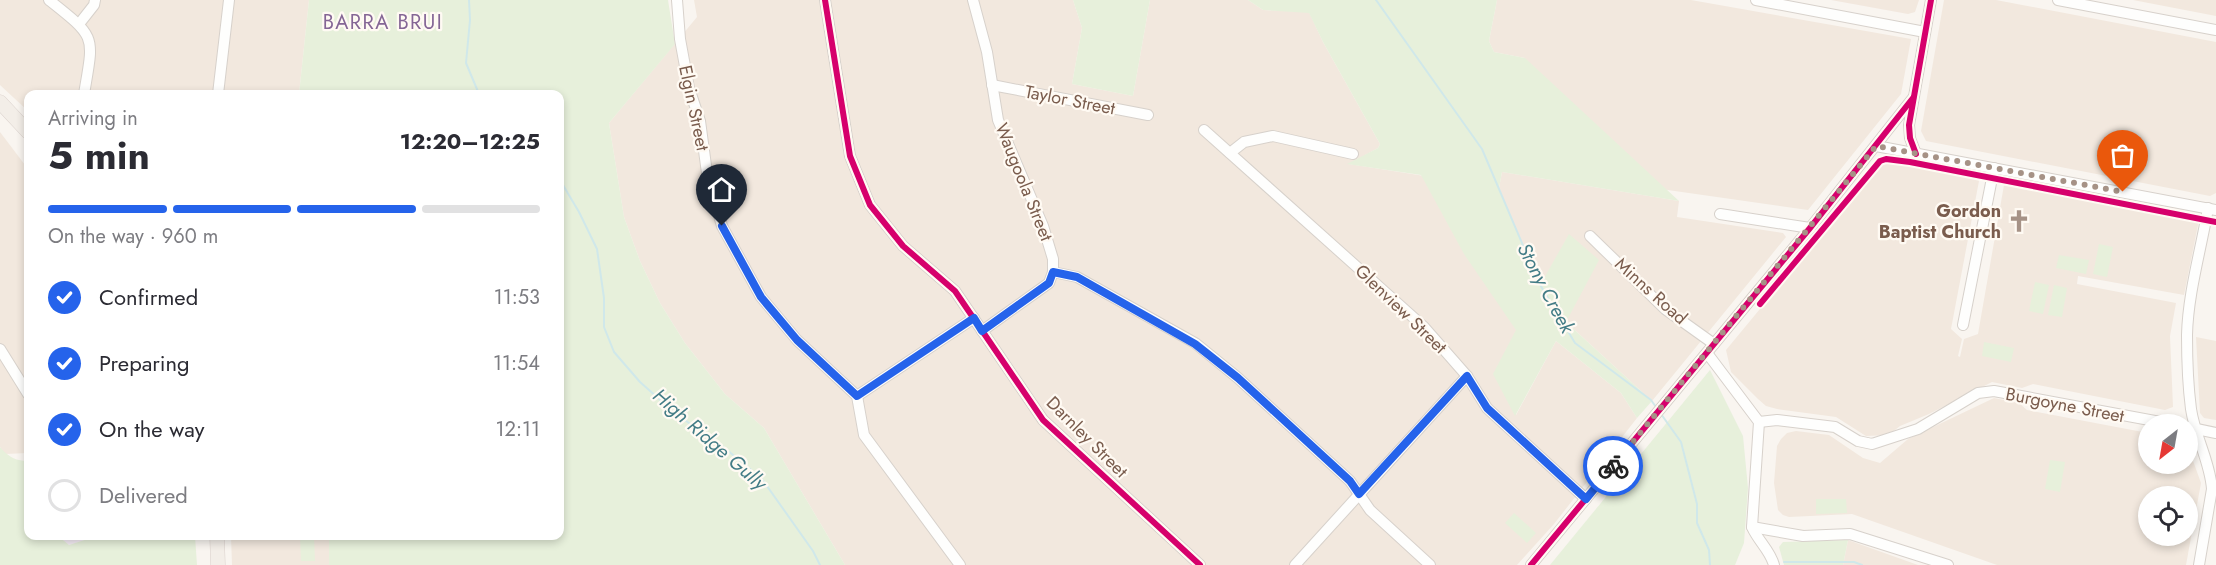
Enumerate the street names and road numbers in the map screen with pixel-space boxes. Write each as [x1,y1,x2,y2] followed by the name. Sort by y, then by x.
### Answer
[672,63,716,154] street label: Elgin Street
[1023,79,1118,122] street label: Taylor Street
[988,119,1060,246] street label: Waugoola Street
[1609,251,1693,331] street label: Minns Road
[1349,258,1453,360] street label: Glenview Street
[2004,381,2127,429] street label: Burgoyne Street
[1040,390,1134,484] street label: Darnley Street

